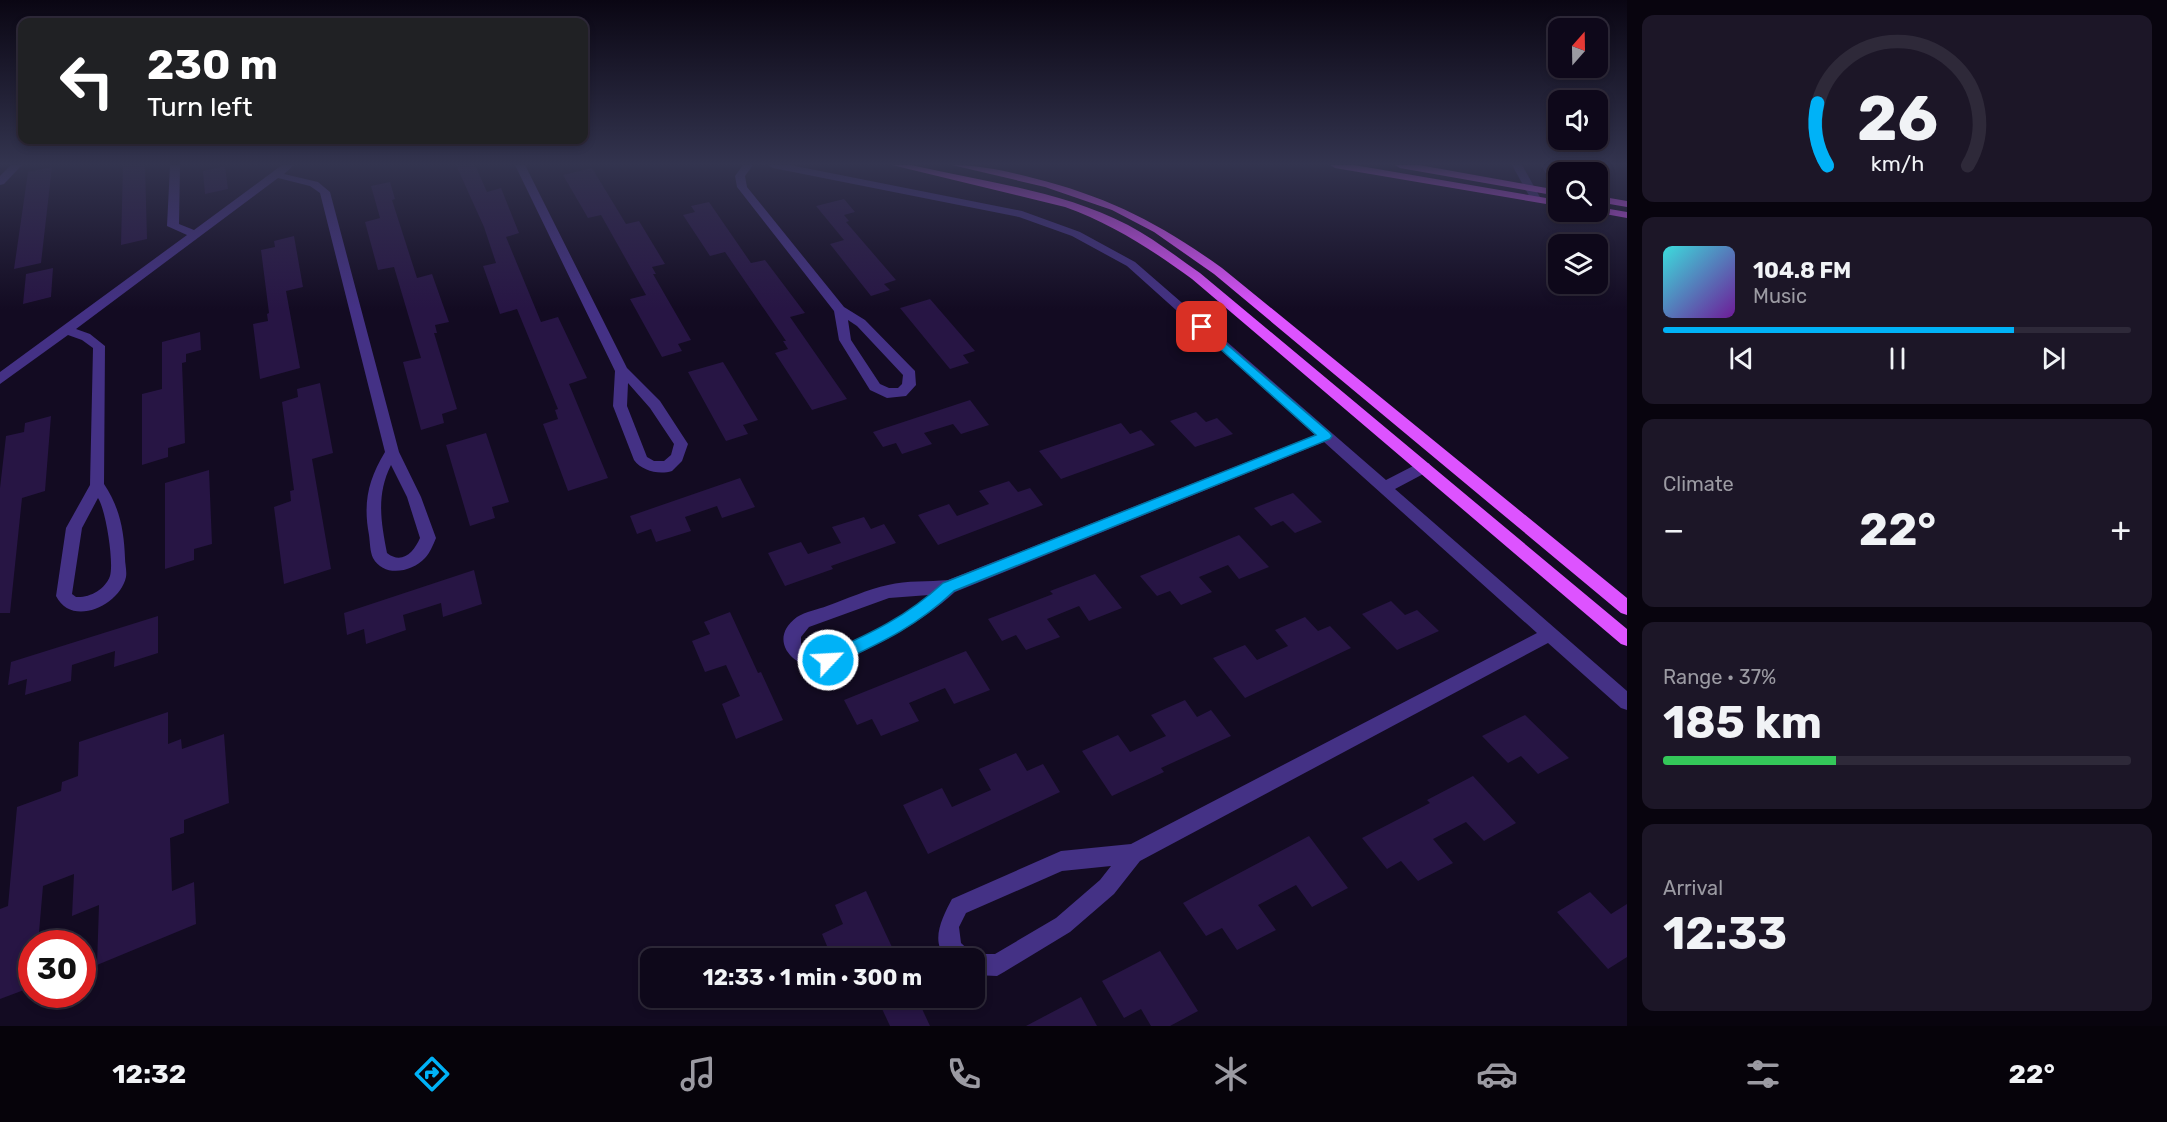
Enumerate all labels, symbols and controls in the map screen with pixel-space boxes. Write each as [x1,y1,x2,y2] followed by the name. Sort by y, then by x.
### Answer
[1548,18,1608,78] north arrow
[1548,18,1608,294] map controls
[147,40,278,90] text: 230 m
[48,42,126,120] icon: left
[1856,82,1938,156] text: 26
[1548,90,1608,150] button: sound
[147,91,252,123] text: Turn left
[1870,151,1924,176] text: km/h
[1548,162,1608,222] button: search
[1548,234,1608,294] button: layers
[1753,257,1851,284] text: 104.8 FM
[1753,284,1807,308] text: Music
[1176,301,1227,352] pin
[1185,310,1218,343] icon: arrive
[1725,342,1758,375] icon: previous
[1881,342,1914,375] icon: pause
[2037,342,2070,375] icon: next
[1663,472,1734,496] text: Climate
[1859,503,1936,556] text: 22°
[1663,510,1684,549] text: −
[2110,510,2131,549] text: +
[796,628,860,692] position arrow
[1663,665,1776,689] text: Range · 37%
[1663,696,1822,749] text: 185 km
[1663,876,1723,900] text: Arrival
[1663,907,1787,960] text: 12:33
[18,930,96,1008] speed limit sign: 30
[703,964,922,991] text: 12:33 · 1 min · 300 m
[411,1053,453,1095] icon: directions
[677,1053,719,1095] icon: music
[943,1053,985,1095] icon: phone
[1210,1053,1252,1095] icon: climate
[1476,1053,1518,1095] icon: car
[1742,1053,1784,1095] icon: filters
[112,1058,186,1090] text: 12:32
[2009,1058,2055,1090] text: 22°

